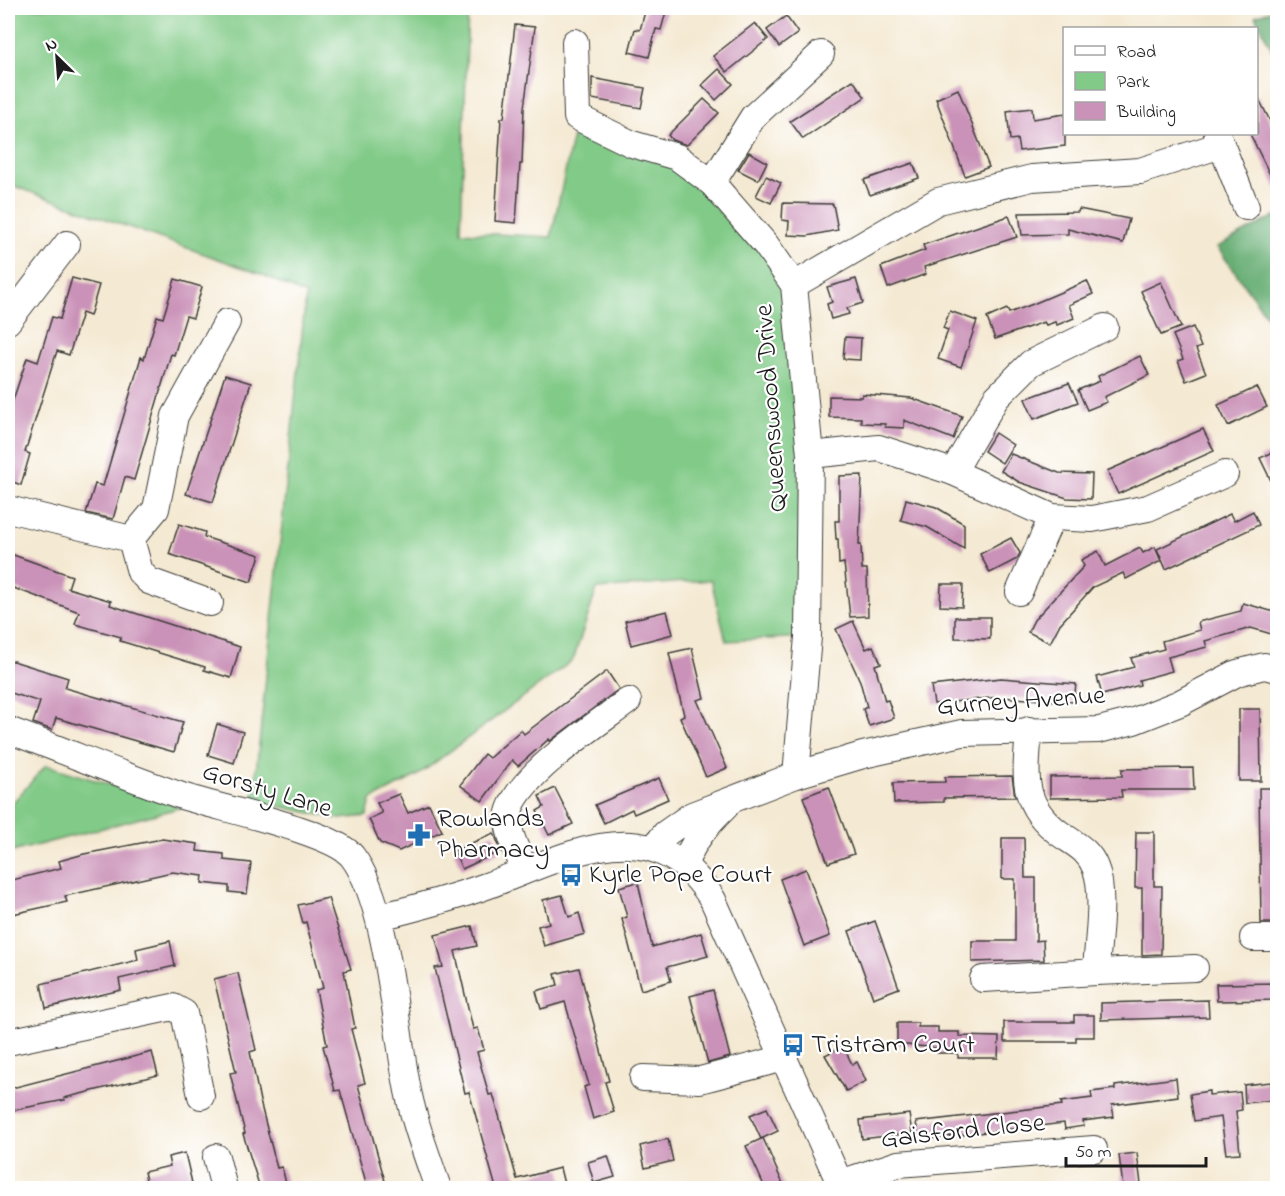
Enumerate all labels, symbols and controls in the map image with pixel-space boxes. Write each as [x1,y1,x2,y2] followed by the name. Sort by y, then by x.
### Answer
[27,27,87,87] north arrow
[1063,27,1258,135] legend
[42,32,62,58] text: N
[1117,40,1156,66] text: Road
[1117,70,1150,96] text: Park
[1116,100,1176,127] text: Building
[745,302,799,513] street label: Queenswood Drive
[936,677,1107,727] street label: Gurney Avenue
[197,753,338,829] street label: Gorsty Lane
[437,800,549,870] place label: Rowlands Pharmacy
[406,822,432,848] pharmacy icon: Rowlands Pharmacy
[589,856,772,895] place label: Kyrle Pope Court
[558,862,584,888] bus stop icon: Kyrle Pope Court
[811,1026,975,1065] place label: Tristram Court
[780,1032,806,1058] bus stop icon: Tristram Court
[879,1104,1048,1160] street label: Gaisford Close
[1066,1130,1206,1168] scale bar
[1075,1140,1112,1166] text: 50 m

